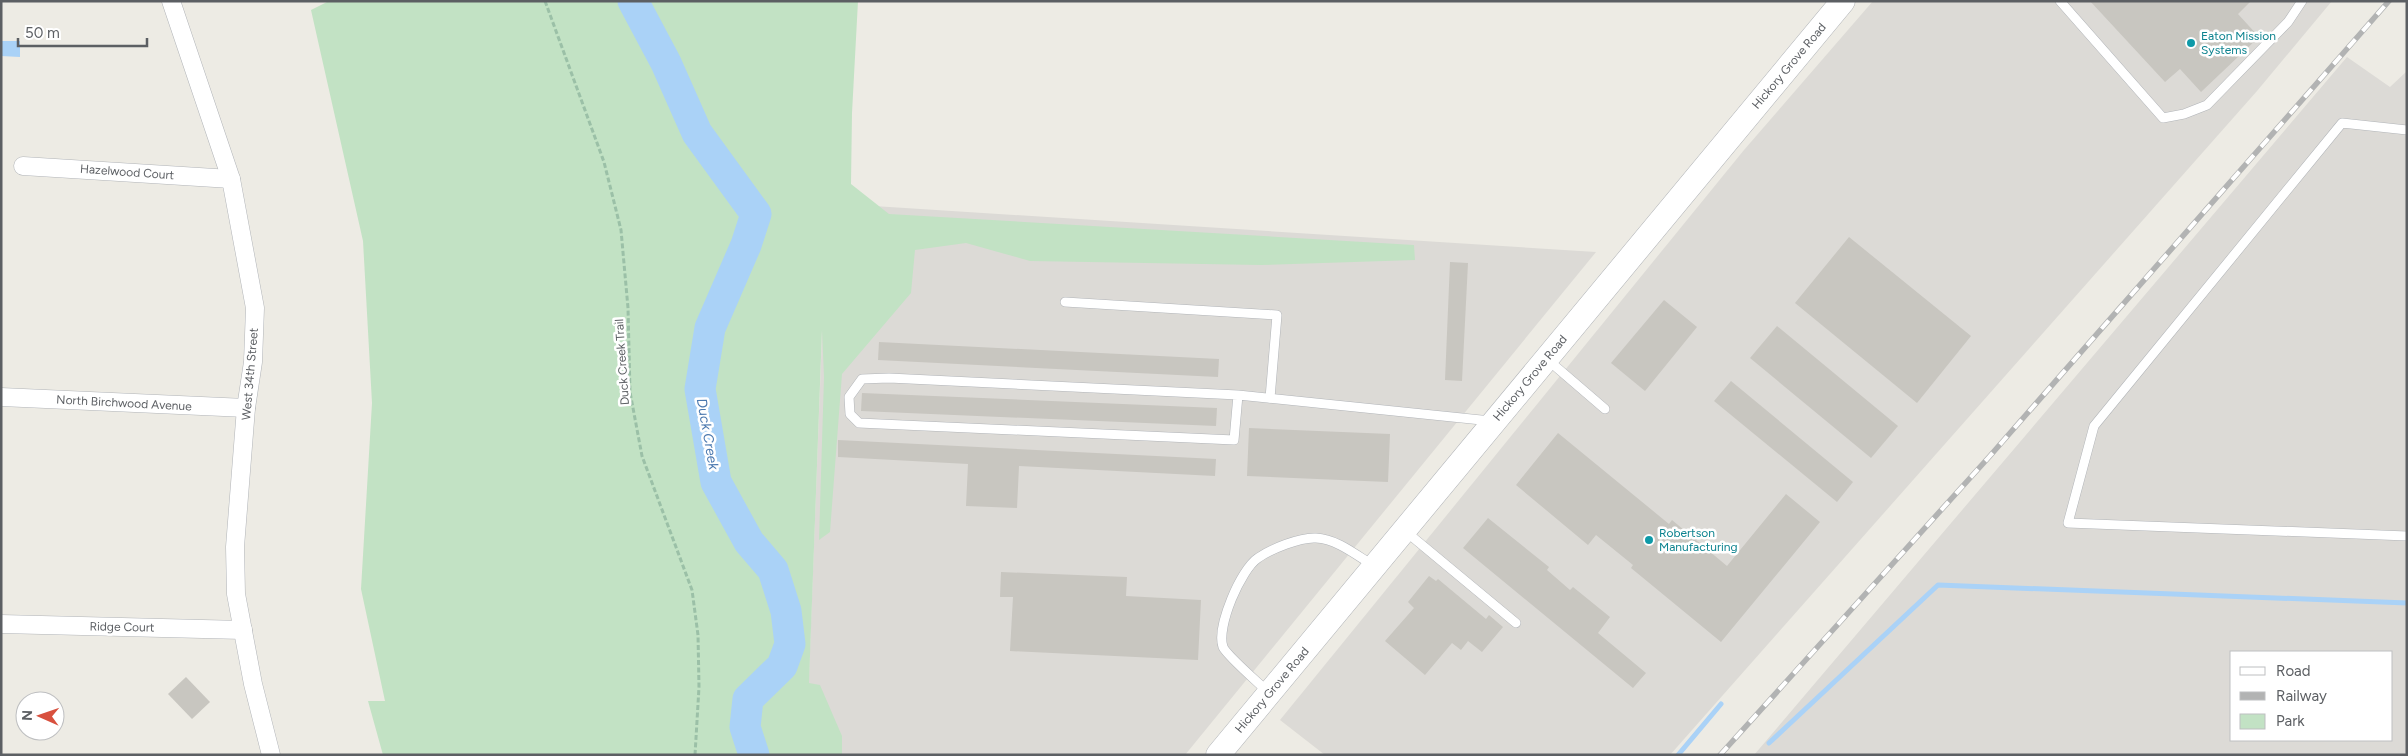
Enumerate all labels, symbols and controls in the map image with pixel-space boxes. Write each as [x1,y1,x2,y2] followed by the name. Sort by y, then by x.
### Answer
[18,15,146,47] scale bar
[1749,20,1829,112] street label: Hickory Grove Road
[25,24,60,42] text: 50 m
[2201,29,2276,57] place label: Eaton Mission Systems
[2185,37,2197,49] marker: Eaton Mission Systems
[79,162,175,182] street label: Hazelwood Court
[612,318,632,406] street label: Duck Creek Trail
[239,327,261,421] street label: West 34th Street
[1490,332,1570,424] street label: Hickory Grove Road
[56,392,192,414] street label: North Birchwood Avenue
[693,397,722,472] water label: Duck Creek
[1659,526,1737,554] place label: Robertson Manufacturing
[1643,534,1655,546] marker: Robertson Manufacturing
[89,619,155,635] street label: Ridge Court
[1232,644,1312,736] street label: Hickory Grove Road
[2230,651,2393,741] legend
[2276,662,2311,680] text: Road
[2276,687,2327,705] text: Railway
[15,691,65,741] north arrow
[19,710,36,721] text: N
[2276,712,2305,730] text: Park

